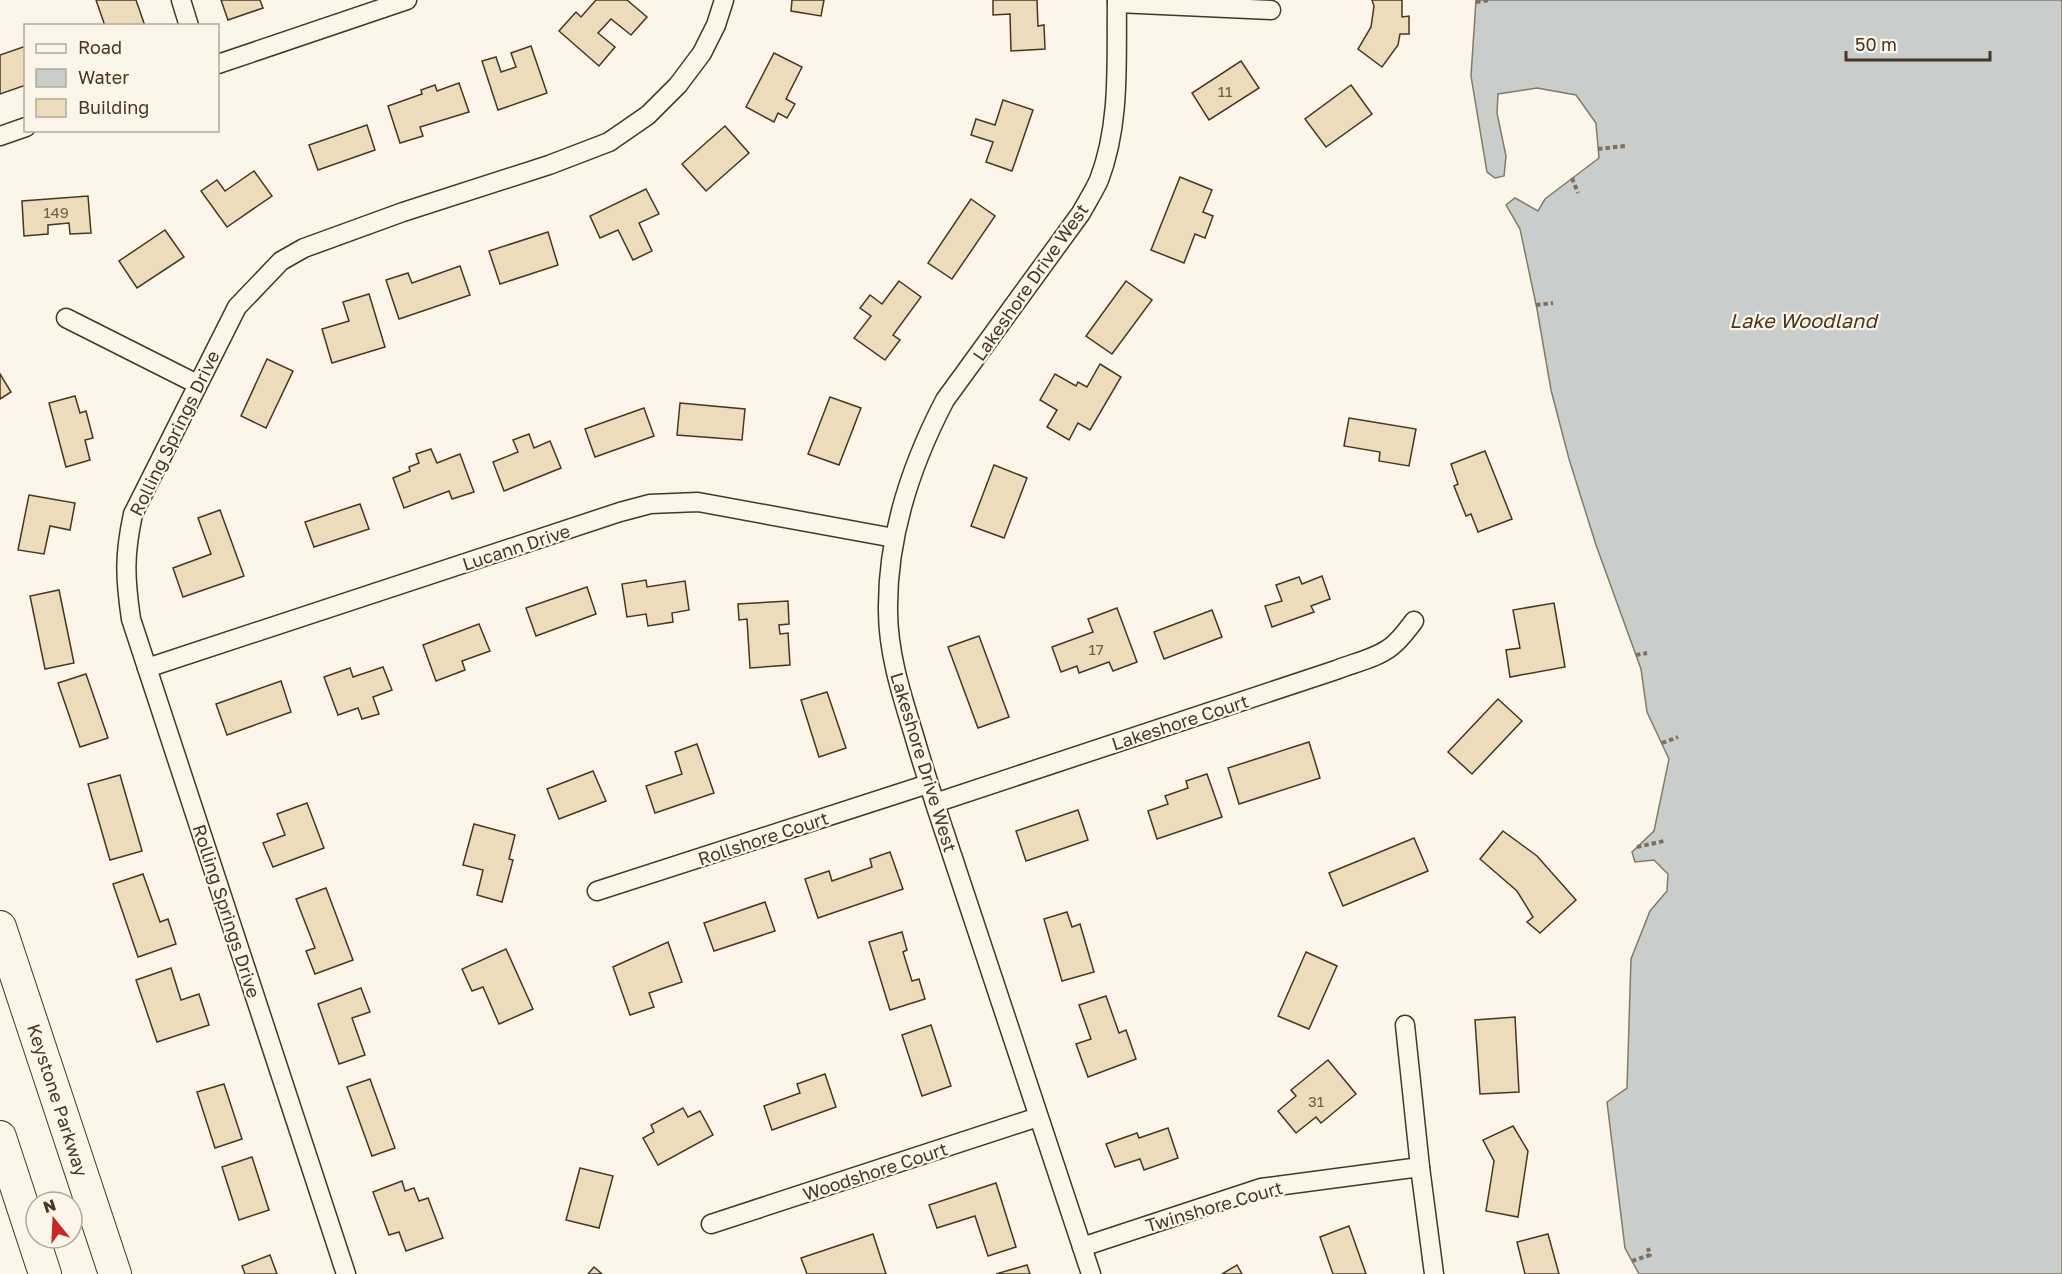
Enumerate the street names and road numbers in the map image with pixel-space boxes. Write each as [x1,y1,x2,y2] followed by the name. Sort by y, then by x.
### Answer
[967,199,1093,365] street label: Lakeshore Drive West
[124,347,224,519] street label: Rolling Springs Drive
[459,519,573,575] street label: Lucann Drive
[886,669,962,855] street label: Lakeshore Drive West
[1109,690,1251,754] street label: Lakeshore Court
[695,807,831,869] street label: Rollshore Court
[189,822,265,1000] street label: Rolling Springs Drive
[23,1021,93,1179] street label: Keystone Parkway
[800,1137,950,1205] street label: Woodshore Court
[1143,1176,1285,1236] street label: Twinshore Court

